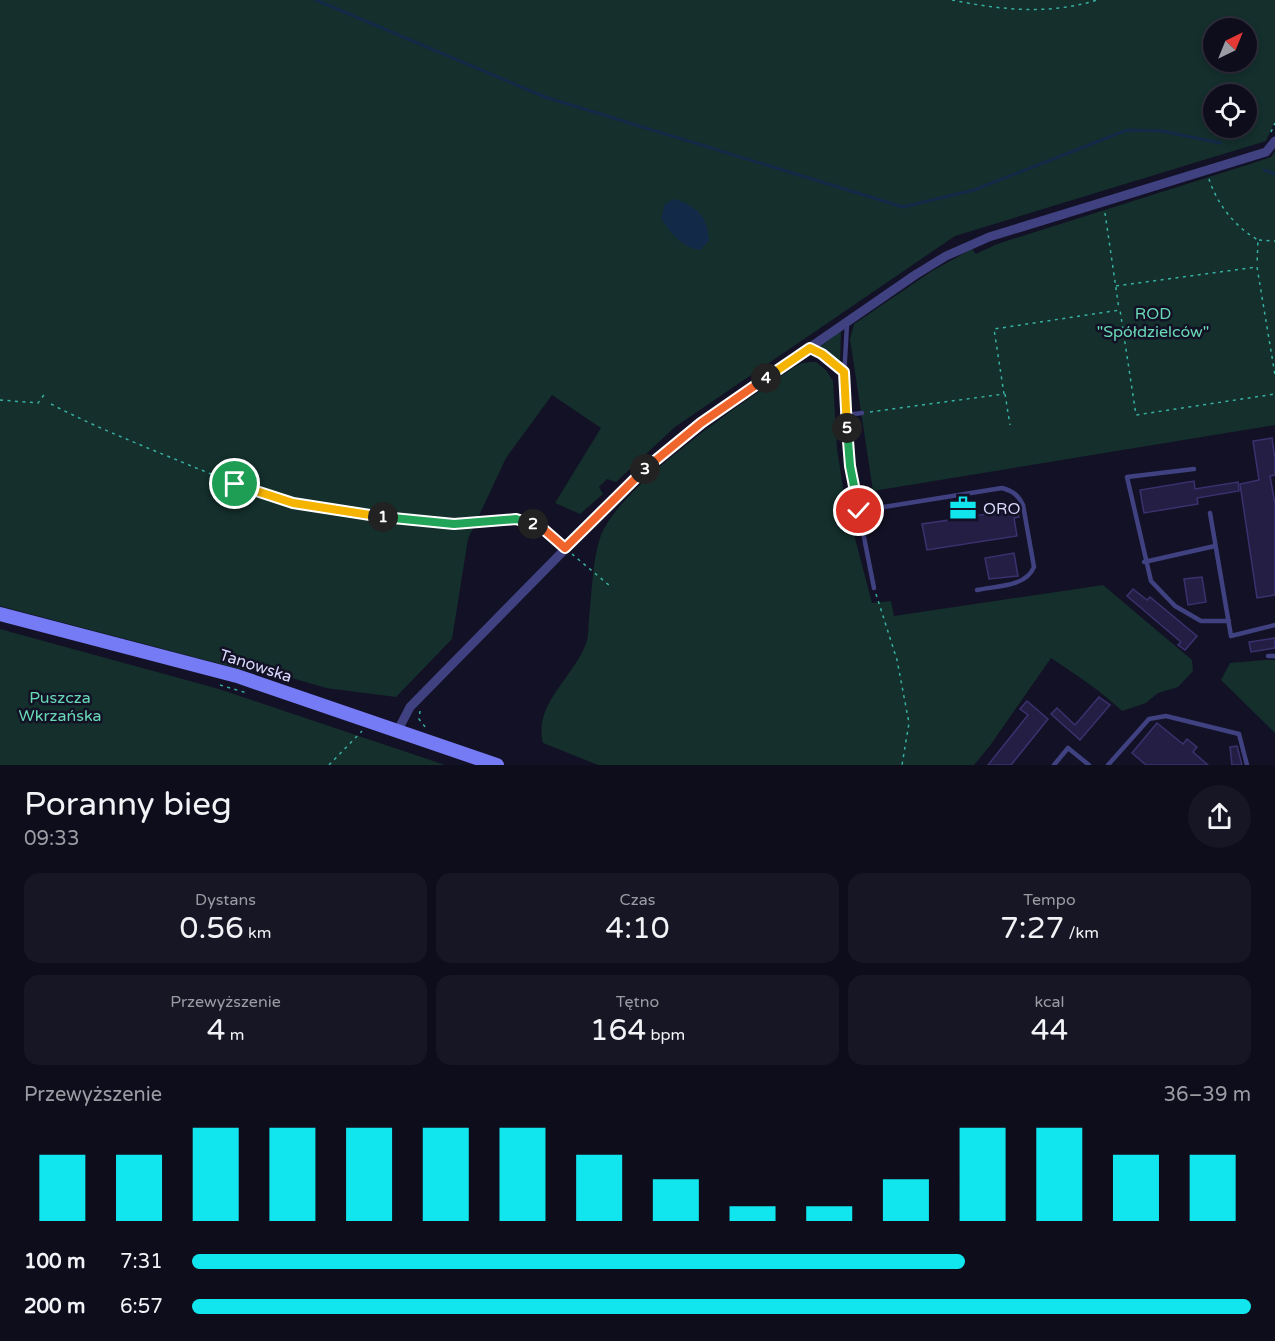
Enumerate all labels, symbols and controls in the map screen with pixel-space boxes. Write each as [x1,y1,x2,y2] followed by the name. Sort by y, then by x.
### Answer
[1203,18,1257,72] north arrow
[1203,18,1257,138] map controls
[1203,84,1257,138] button: locate
[1097,304,1209,342] park label: ROD "Spółdzielców"
[751,363,781,393] pin: 4
[761,368,771,388] text: 4
[832,413,862,443] pin: 5
[842,418,852,438] text: 5
[630,454,660,484] pin: 3
[209,458,260,509] pin
[640,459,650,479] text: 3
[218,467,251,500] icon: arrive
[833,485,884,536] pin
[948,493,978,523] office icon: ORO
[842,494,875,527] icon: check
[983,499,1020,519] place label: ORO
[368,502,398,532] pin: 1
[378,507,388,527] text: 1
[518,509,548,539] pin: 2
[528,514,538,534] text: 2
[217,645,294,687] street label: Tanowska
[19,688,101,726] park label: Puszcza Wkrzańska
[24,785,232,824] text: Poranny bieg
[1188,785,1251,848] button: share
[24,827,79,851] text: 09:33
[195,890,256,910] text: Dystans
[620,890,655,910] text: Czas
[1023,890,1076,910] text: Tempo
[180,910,244,947] text: 0.56
[605,910,670,947] text: 4:10
[1000,910,1064,947] text: 7:27
[244,923,271,943] text: km
[1064,923,1099,943] text: /km
[170,992,281,1012] text: Przewyższenie
[616,992,659,1012] text: Tętno
[1034,992,1065,1012] text: kcal
[207,1012,225,1049] text: 4
[590,1012,646,1049] text: 164
[1031,1012,1068,1049] text: 44
[225,1025,244,1045] text: m
[646,1025,685,1045] text: bpm
[24,1083,162,1107] text: Przewyższenie
[1164,1083,1251,1107] text: 36–39 m
[24,1250,85,1274] text: 100 m
[120,1250,163,1274] text: 7:31
[24,1295,85,1319] text: 200 m
[120,1295,163,1319] text: 6:57

